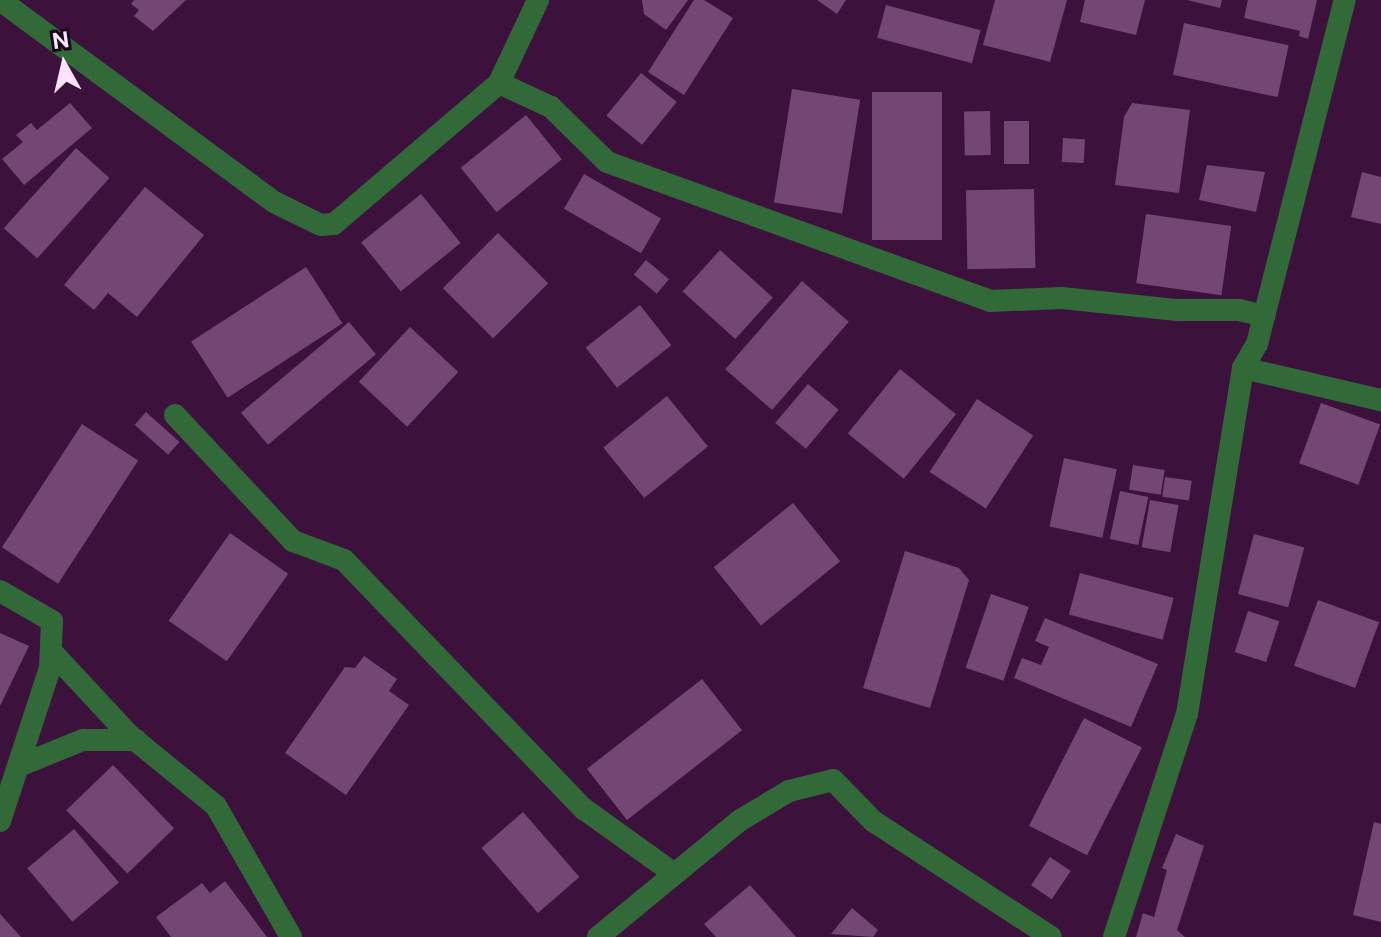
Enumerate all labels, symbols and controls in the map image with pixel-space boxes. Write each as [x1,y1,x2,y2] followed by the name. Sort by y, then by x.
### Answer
[24,24,104,104] north arrow
[50,26,71,54] text: N

